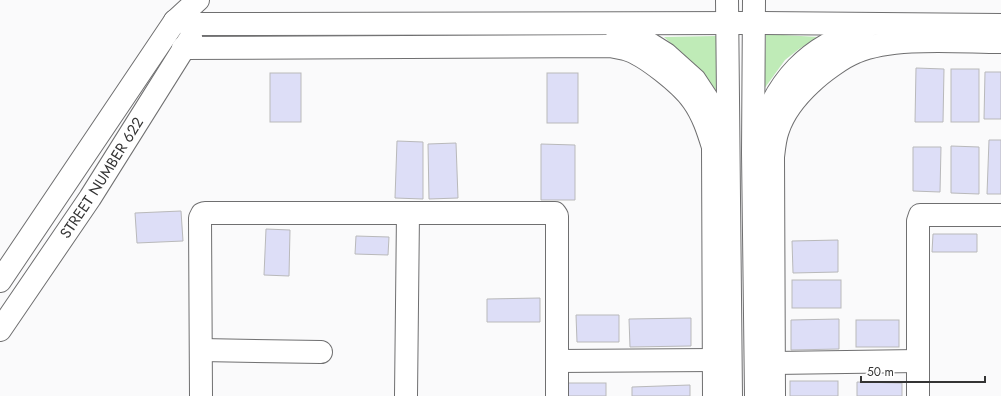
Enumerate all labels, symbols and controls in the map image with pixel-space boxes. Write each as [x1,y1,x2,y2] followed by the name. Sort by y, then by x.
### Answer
[55,113,149,243] street label: STREET NUMBER 622
[861,358,985,384] scale bar
[867,363,894,381] text: 50 m

